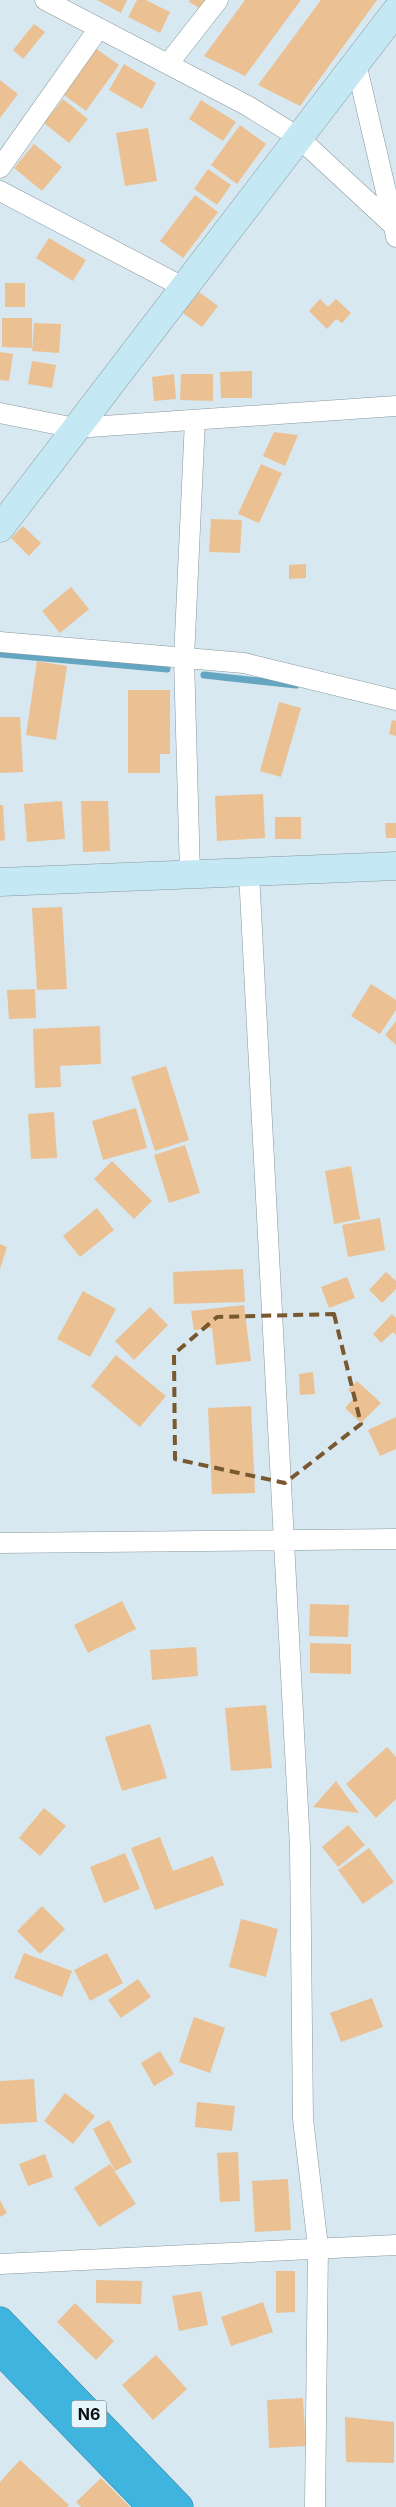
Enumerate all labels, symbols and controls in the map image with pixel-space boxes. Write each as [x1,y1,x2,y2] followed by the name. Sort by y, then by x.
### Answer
[72,2400,106,2428] road number: N6

